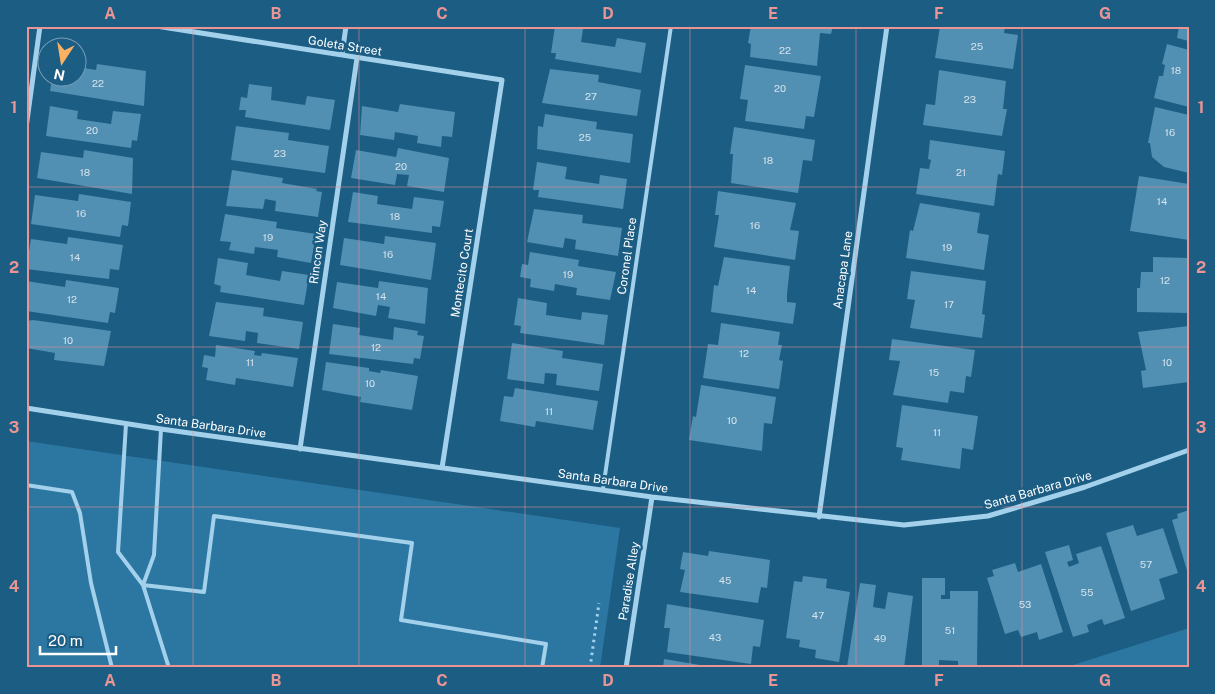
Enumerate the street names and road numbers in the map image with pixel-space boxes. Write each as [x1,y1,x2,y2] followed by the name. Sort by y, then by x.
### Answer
[307,33,383,59] street label: Goleta Street
[615,216,639,296] street label: Coronel Place
[307,218,330,285] street label: Rincon Way
[448,227,476,319] street label: Montecito Court
[831,230,855,310] street label: Anacapa Lane
[155,411,267,441] street label: Santa Barbara Drive
[557,466,669,496] street label: Santa Barbara Drive
[983,468,1094,512] street label: Santa Barbara Drive
[616,540,642,621] street label: Paradise Alley

